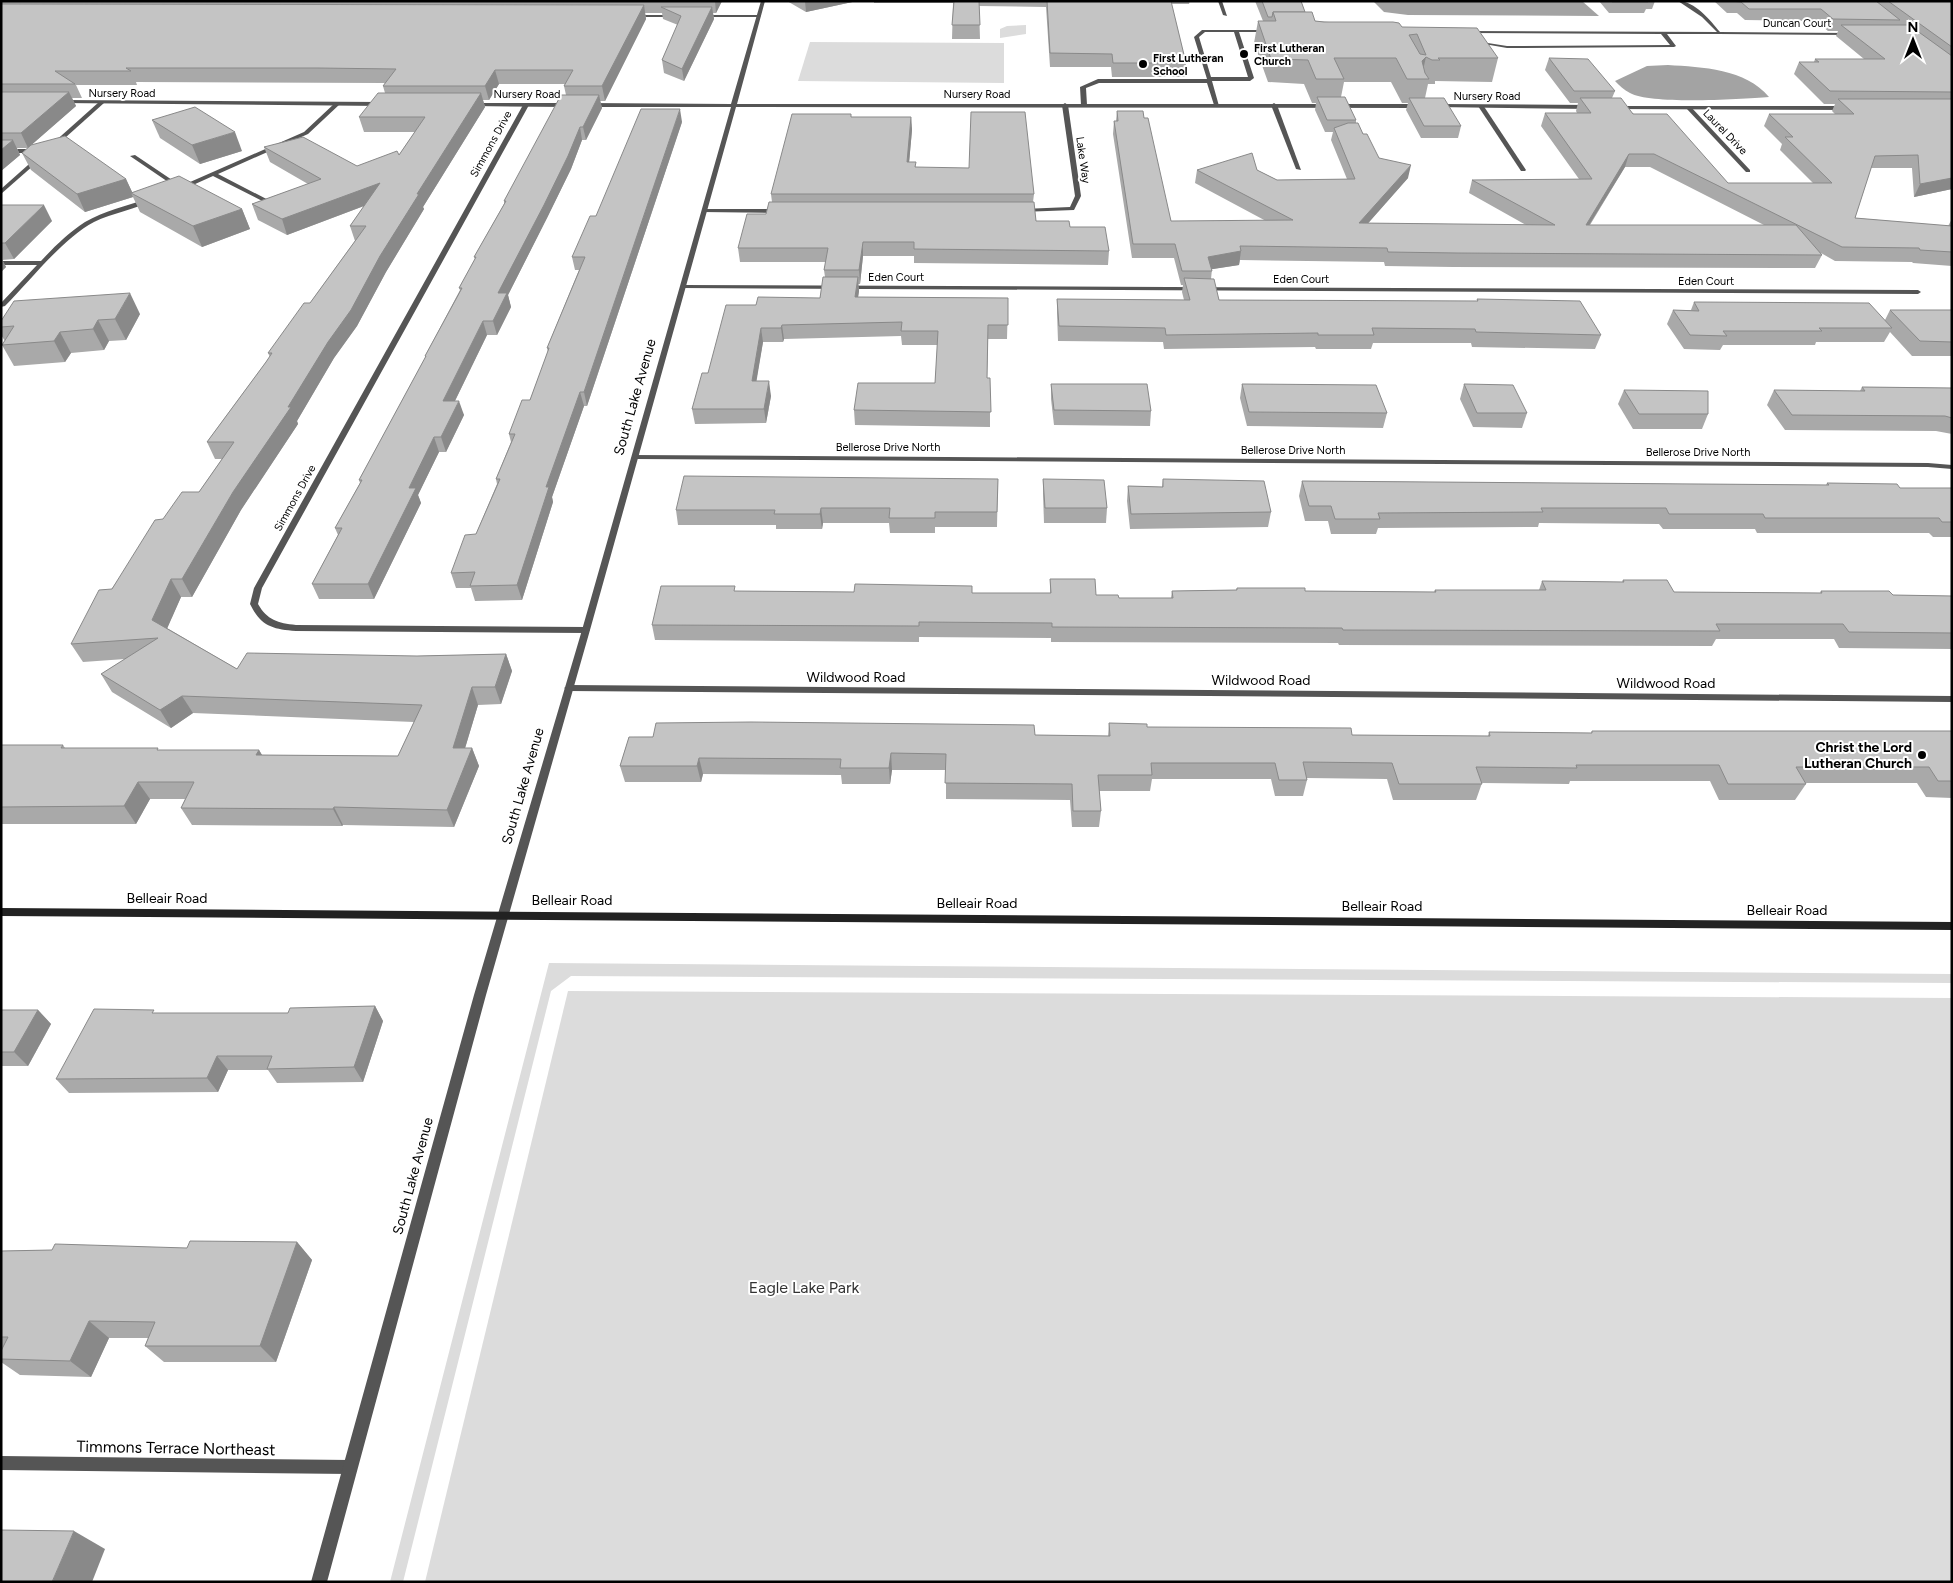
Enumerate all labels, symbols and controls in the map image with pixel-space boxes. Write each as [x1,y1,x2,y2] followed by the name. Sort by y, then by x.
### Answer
[1888,15,1938,65] north arrow
[1763,17,1831,30] street label: Duncan Court
[1908,19,1918,36] text: N
[1254,42,1325,68] place label: First Lutheran Church
[1238,48,1250,60] marker: First Lutheran Church
[1153,52,1224,78] place label: First Lutheran School
[1137,58,1149,70] marker: First Lutheran School
[88,87,156,100] street label: Nursery Road
[493,88,561,101] street label: Nursery Road
[943,88,1011,101] street label: Nursery Road
[1453,90,1521,103] street label: Nursery Road
[1700,107,1750,157] street label: Laurel Drive
[467,109,515,179] street label: Simmons Drive
[1073,136,1093,184] street label: Lake Way
[868,271,924,284] street label: Eden Court
[1273,273,1329,286] street label: Eden Court
[1678,275,1734,288] street label: Eden Court
[610,336,660,457] street label: South Lake Avenue
[836,441,940,454] street label: Bellerose Drive North
[1241,444,1345,457] street label: Bellerose Drive North
[1646,446,1750,459] street label: Bellerose Drive North
[271,463,319,533] street label: Simmons Drive
[807,669,905,686] street label: Wildwood Road
[1212,672,1310,689] street label: Wildwood Road
[1617,675,1715,692] street label: Wildwood Road
[498,725,548,846] street label: South Lake Avenue
[1804,739,1912,772] place label: Christ the Lord Lutheran Church
[1916,749,1928,761] marker: Christ the Lord Lutheran Church
[127,890,207,907] street label: Belleair Road
[532,892,612,909] street label: Belleair Road
[937,895,1017,912] street label: Belleair Road
[1342,898,1422,915] street label: Belleair Road
[1747,902,1827,919] street label: Belleair Road
[389,1115,437,1236] street label: South Lake Avenue
[749,1278,859,1297] park label: Eagle Lake Park
[76,1437,276,1459] street label: Timmons Terrace Northeast

